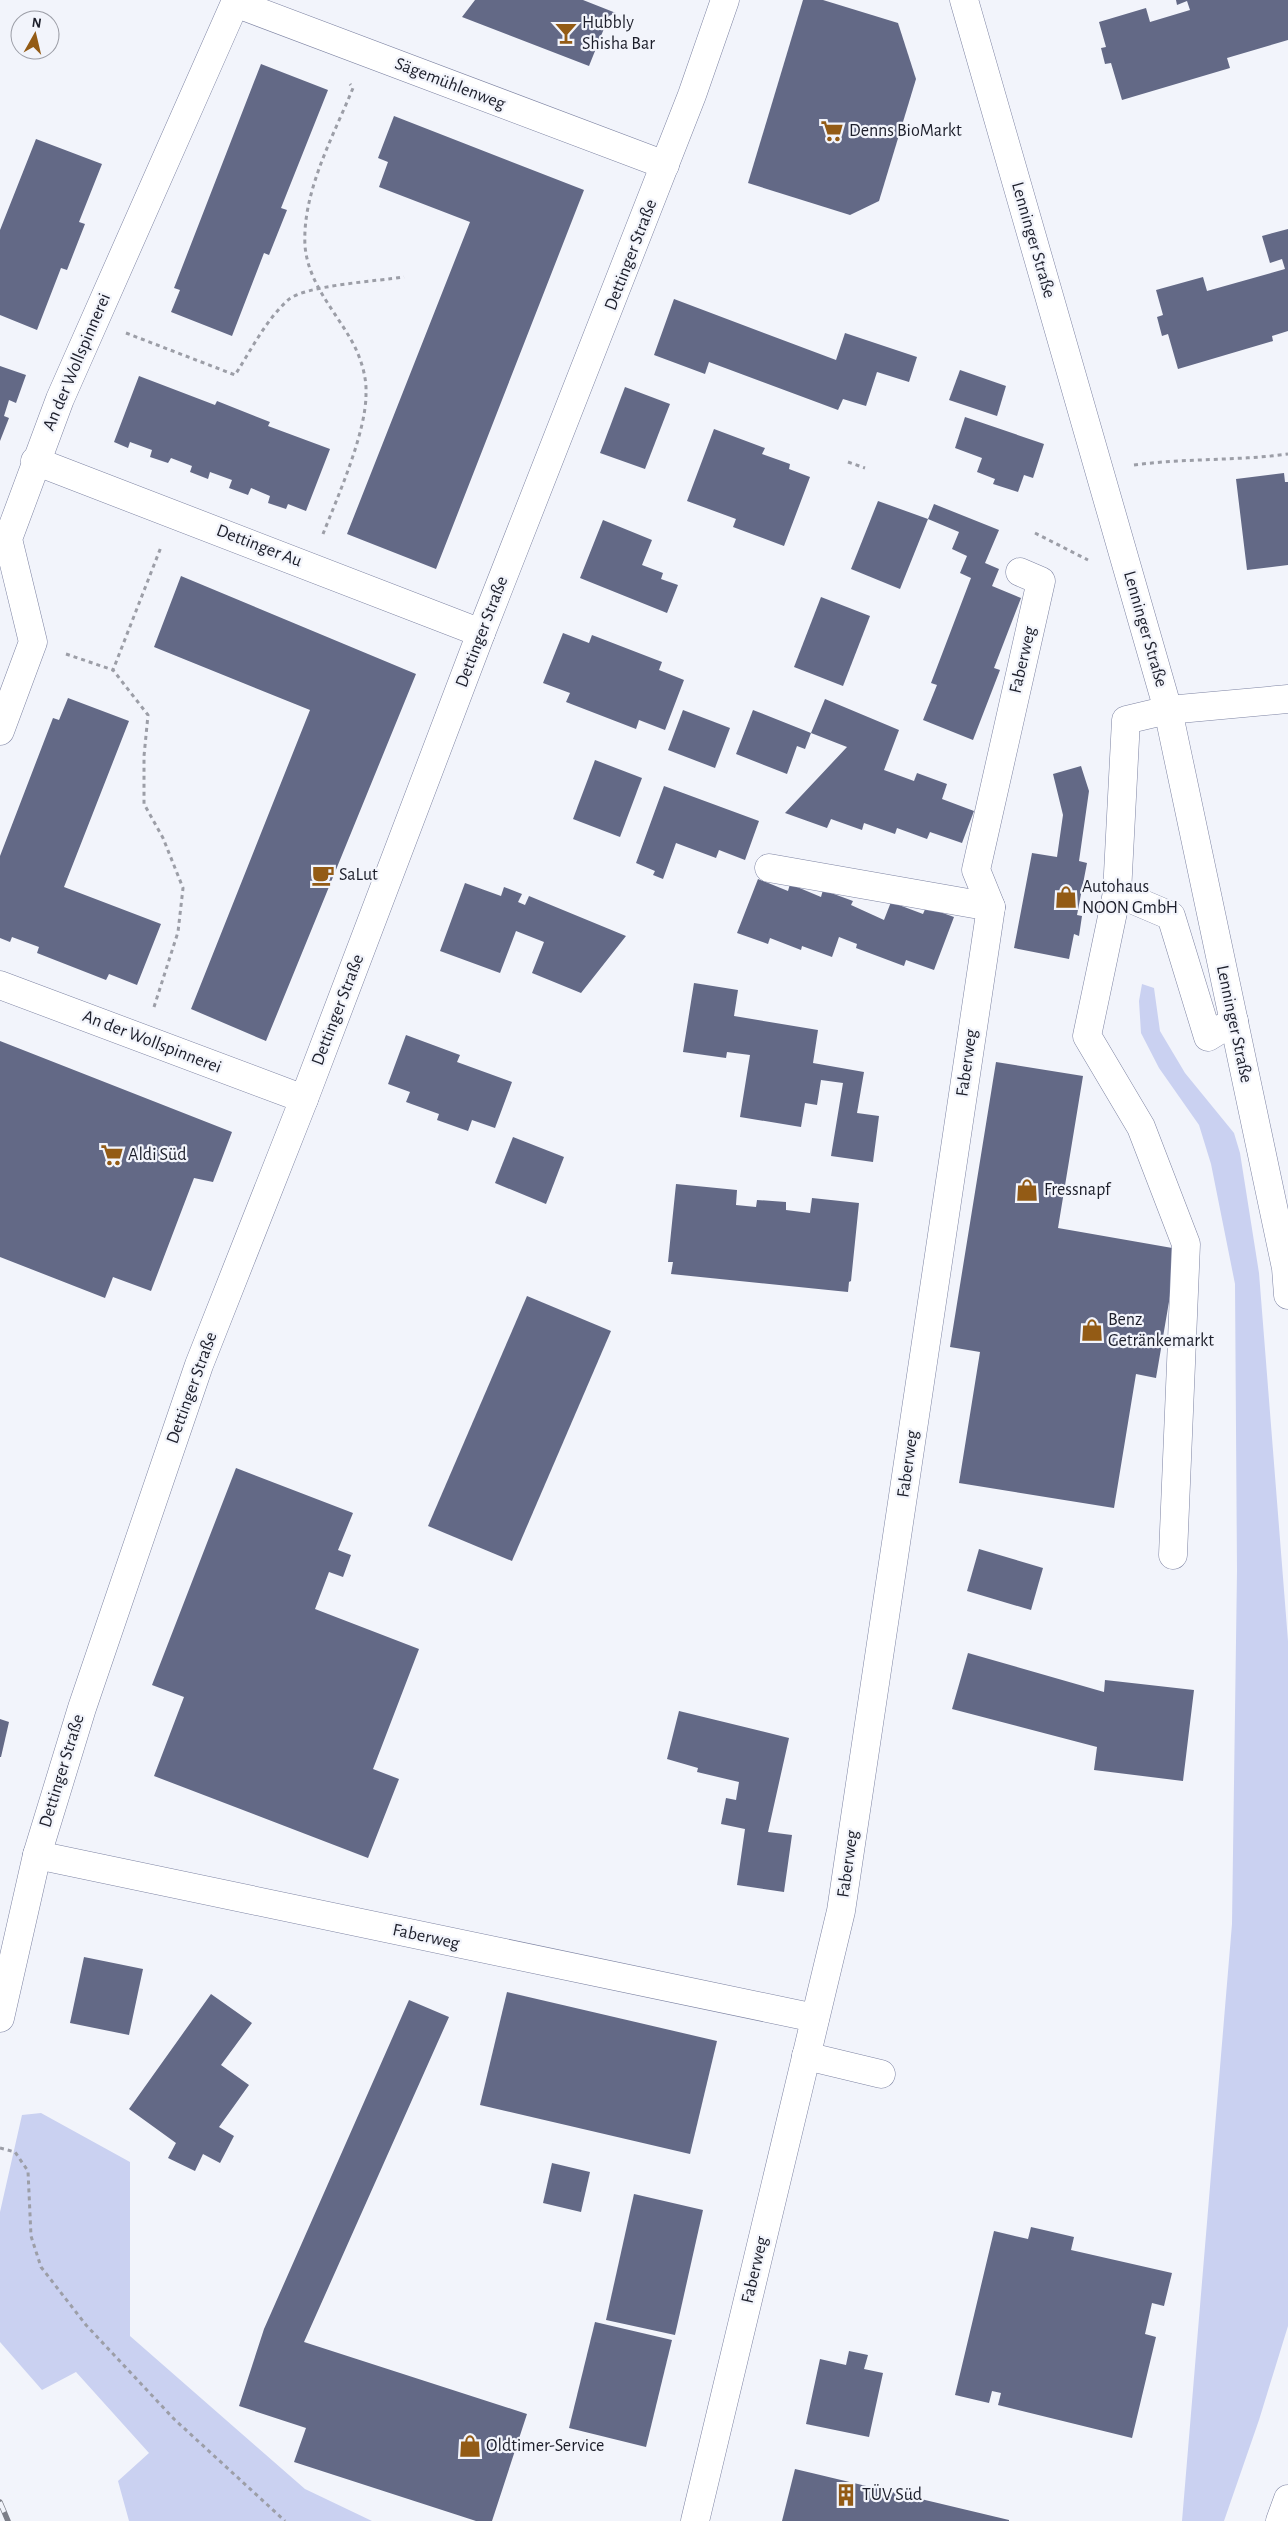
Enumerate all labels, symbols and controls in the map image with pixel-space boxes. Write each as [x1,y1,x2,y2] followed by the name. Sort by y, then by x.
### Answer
[10,10,60,60] north arrow
[582,14,655,53] place label: Hubbly Shisha Bar
[31,16,42,31] text: N
[553,20,579,46] bar icon: Hubbly Shisha Bar
[392,55,508,113] street label: Sägemühlenweg
[819,118,845,144] supermarket icon: Denns BioMarkt
[849,122,962,140] place label: Denns BioMarkt
[1008,180,1058,300] street label: Lenninger Straße
[602,197,660,313] street label: Dettinger Straße
[40,291,114,433] street label: An der Wollspinnerei
[214,521,304,571] street label: Dettinger Au
[1120,569,1170,689] street label: Lenninger Straße
[453,574,511,690] street label: Dettinger Straße
[1007,625,1039,695] street label: Faberweg
[310,862,336,888] cafe icon: SaLut
[339,866,378,884] place label: SaLut
[1082,878,1178,917] place label: Autohaus NOON GmbH
[1053,884,1079,910] shop icon: Autohaus NOON GmbH
[309,952,367,1068] street label: Dettinger Straße
[1213,963,1255,1085] street label: Lenninger Straße
[80,1007,224,1077] street label: An der Wollspinnerei
[953,1028,981,1098] street label: Faberweg
[99,1142,125,1168] supermarket icon: Aldi Süd
[128,1146,186,1164] place label: Aldi Süd
[1014,1177,1040,1203] shop icon: Fressnapf
[1044,1181,1112,1199] place label: Fressnapf
[1108,1311,1214,1350] place label: Benz Getränkemarkt
[1079,1317,1105,1343] shop icon: Benz Getränkemarkt
[163,1330,221,1446] street label: Dettinger Straße
[894,1429,922,1499] street label: Faberweg
[36,1712,88,1830] street label: Dettinger Straße
[834,1829,862,1899] street label: Faberweg
[391,1921,461,1953] street label: Faberweg
[739,2235,771,2305] street label: Faberweg
[457,2433,483,2459] shop icon: Oldtimer-Service
[486,2437,604,2455] place label: Oldtimer-Service
[833,2482,859,2508] building icon: TÜV Süd
[862,2484,922,2504] place label: TÜV Süd

